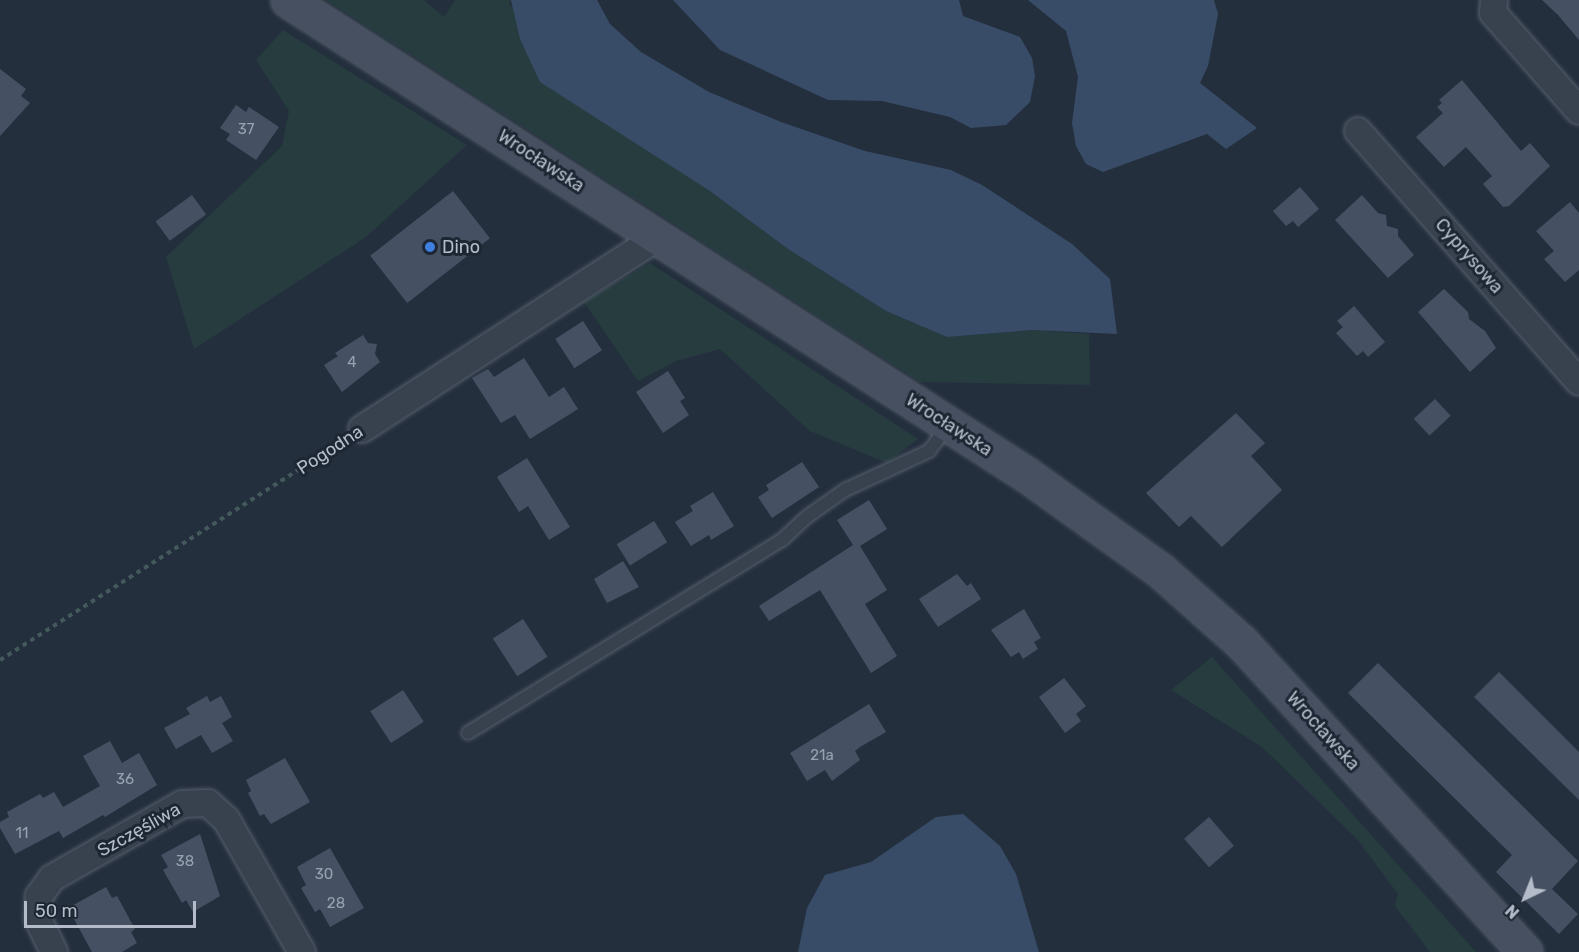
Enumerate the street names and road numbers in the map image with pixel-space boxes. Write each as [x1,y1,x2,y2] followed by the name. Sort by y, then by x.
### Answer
[494,125,588,197] street label: Wrocławska
[1431,214,1507,298] street label: Cyprysowa
[902,389,996,461] street label: Wrocławska
[293,421,367,479] street label: Pogodna
[1282,687,1364,775] street label: Wrocławska
[94,798,184,862] street label: Szczęśliwa

